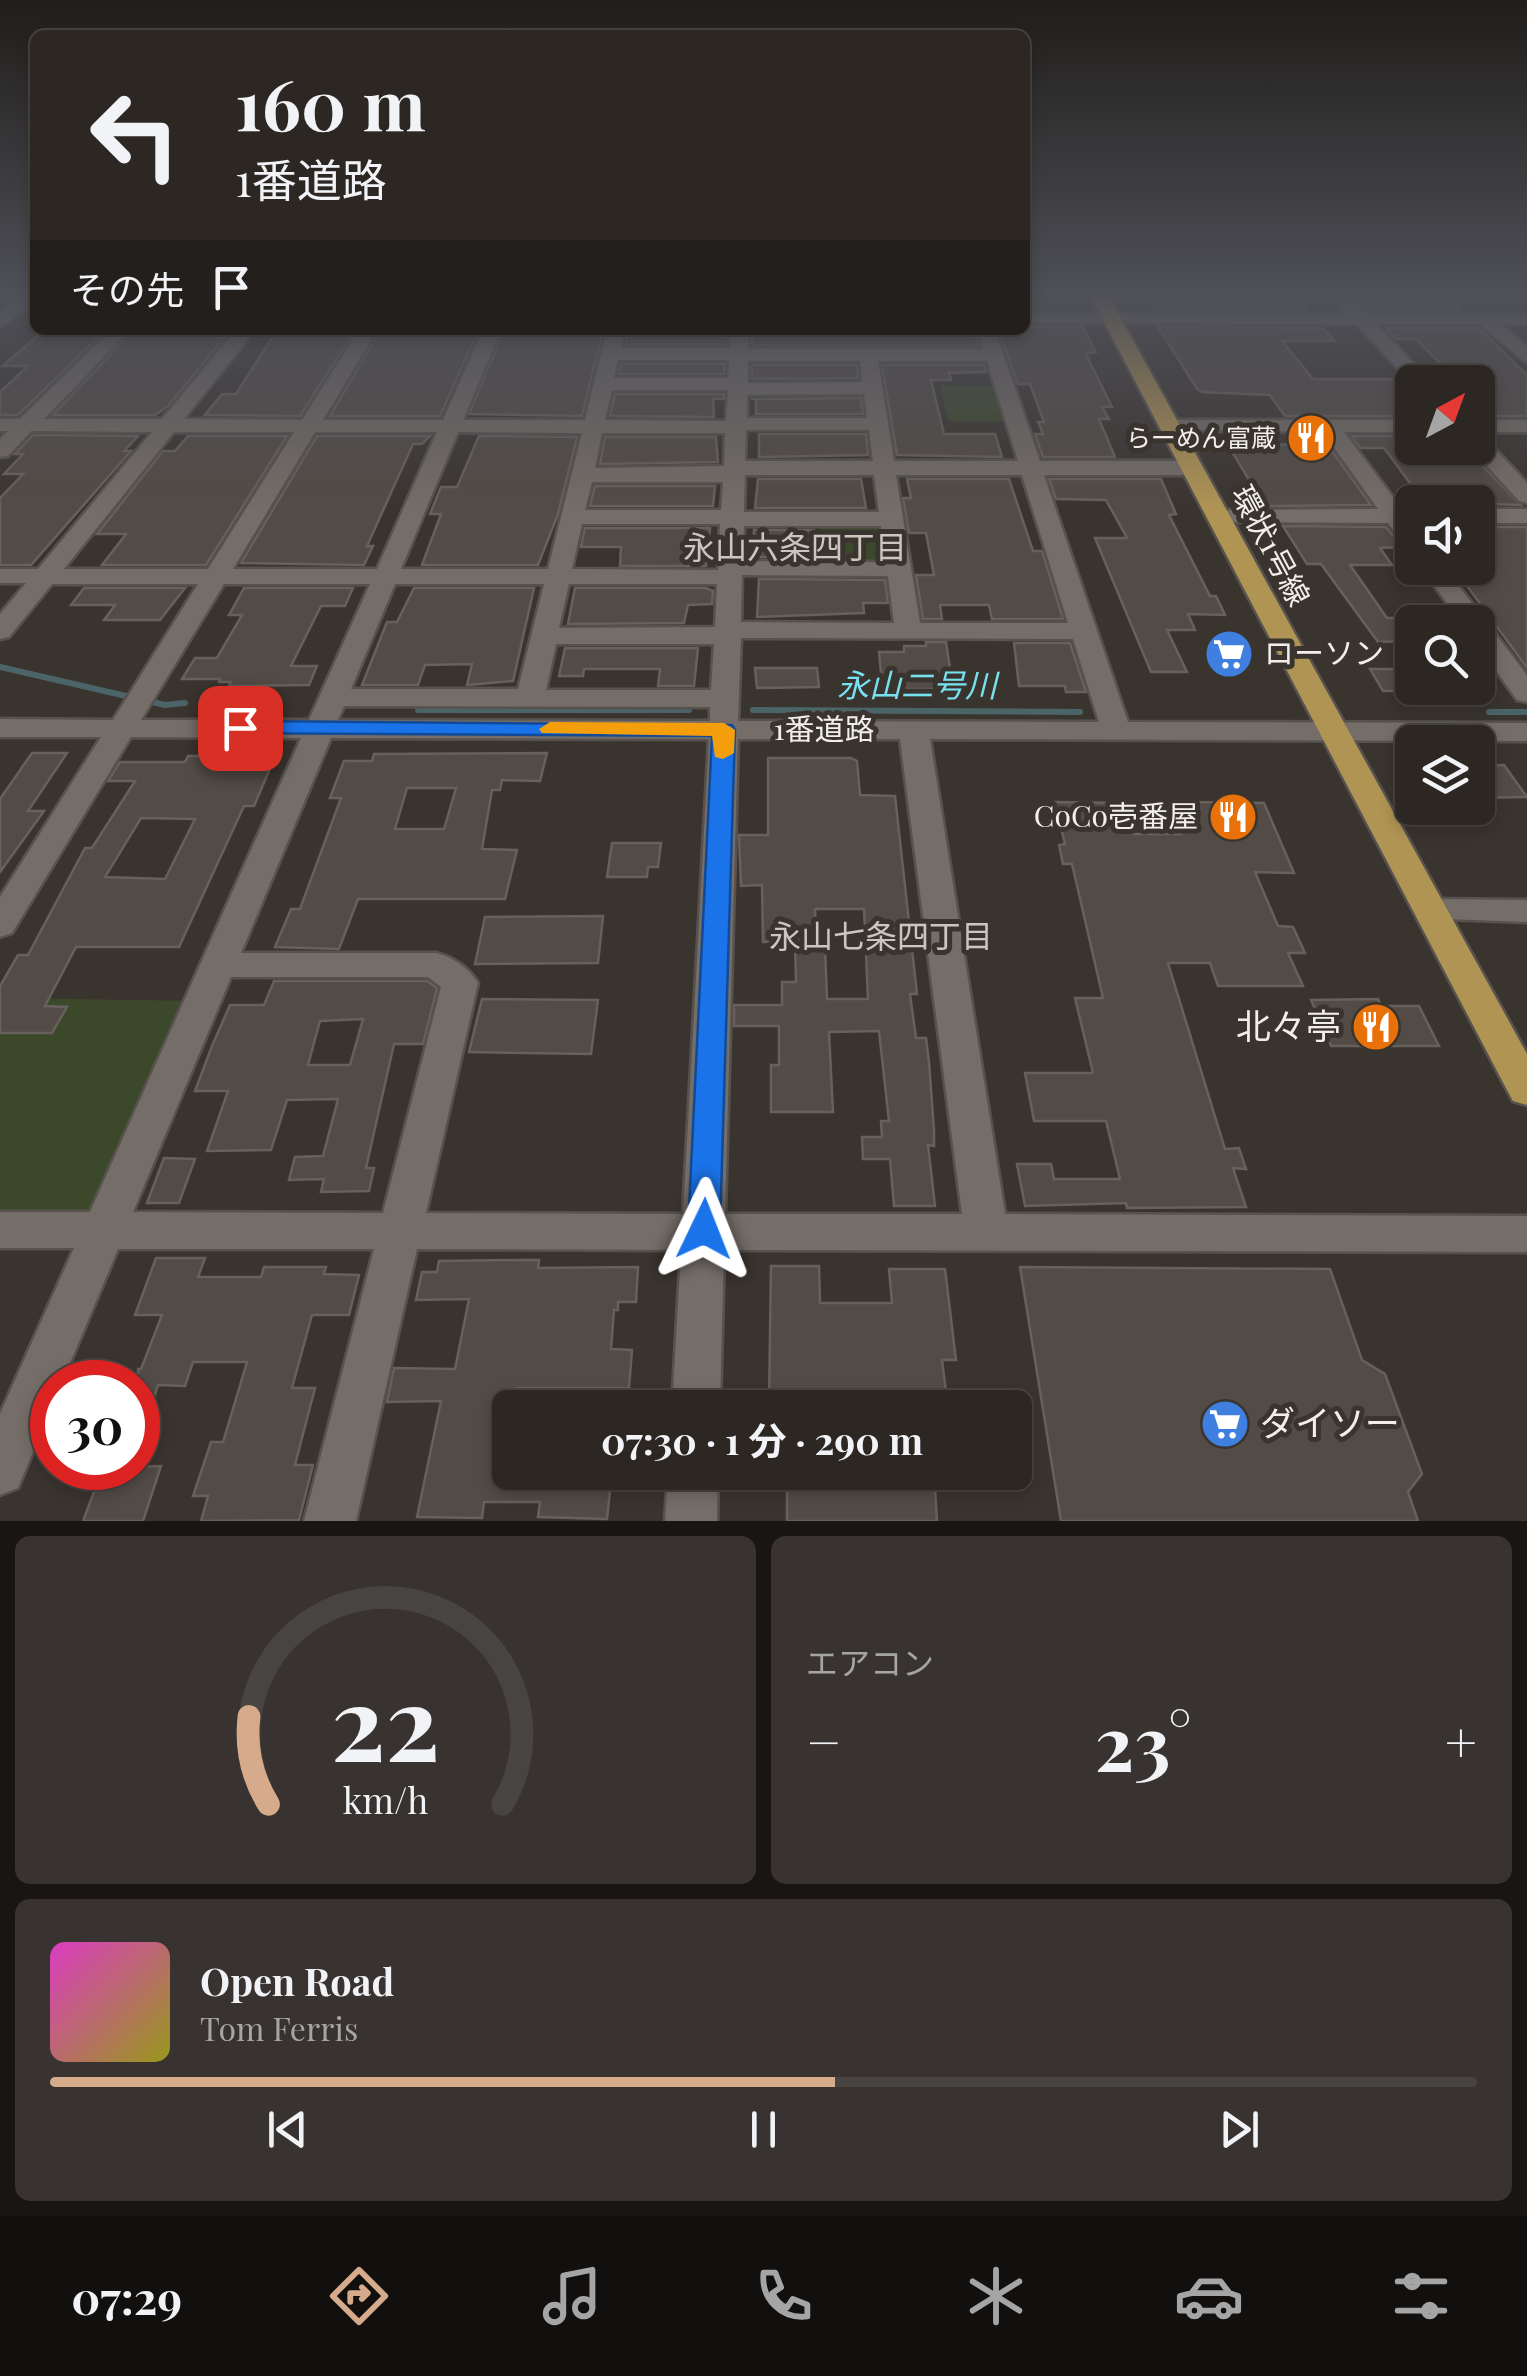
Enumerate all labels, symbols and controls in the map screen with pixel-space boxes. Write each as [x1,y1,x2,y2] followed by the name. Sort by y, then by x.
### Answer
[235,55,426,149] text: 160 m
[70,70,200,200] icon: left
[235,148,387,208] text: 1番道路
[204,260,259,315] icon: arrive
[70,263,184,314] text: その先
[1395,365,1495,465] north arrow
[1395,365,1495,825] map controls
[1285,412,1337,464] restaurant icon: らーめん富蔵
[1126,420,1276,453] place label: らーめん富蔵
[1223,478,1320,612] street label: 環状1号線
[1395,485,1495,585] button: sound
[683,524,907,567] district label: 永山六条四丁目
[1395,605,1495,705] button: search
[1203,628,1255,680] supermarket icon: ローソン
[1264,632,1384,672] place label: ローソン
[837,662,1000,705] water label: 永山二号川
[198,686,283,771] pin
[213,701,268,756] icon: arrive
[773,708,875,748] street label: 1番道路
[1395,725,1495,825] button: layers
[1207,791,1259,843] restaurant icon: CoCo壱番屋
[1034,795,1198,835] place label: CoCo壱番屋
[769,913,993,956] district label: 永山七条四丁目
[1236,1001,1341,1048] place label: 北々亭
[1350,1001,1402,1053] restaurant icon: 北々亭
[652,1177,756,1281] position arrow
[30,1360,160,1490] speed limit sign: 30
[1199,1398,1251,1450] supermarket icon: ダイソー
[1260,1398,1400,1445] place label: ダイソー
[601,1414,923,1465] text: 07:30 · 1 分 · 290 m
[806,1640,934,1683] text: エアコン
[331,1649,440,1788] text: 22
[1095,1690,1192,1790] text: 23°
[806,1703,842,1777] text: −
[1445,1703,1477,1777] text: +
[343,1775,428,1823] text: km/h
[200,1955,394,2006] text: Open Road
[200,2006,358,2049] text: Tom Ferris
[260,2102,315,2157] icon: previous
[736,2102,791,2157] icon: pause
[1212,2102,1267,2157] icon: next
[324,2261,394,2331] icon: directions
[537,2261,607,2331] icon: music
[749,2261,819,2331] icon: phone
[961,2261,1031,2331] icon: climate
[1174,2261,1244,2331] icon: car
[1386,2261,1456,2331] icon: filters
[71,2266,182,2326] text: 07:29

